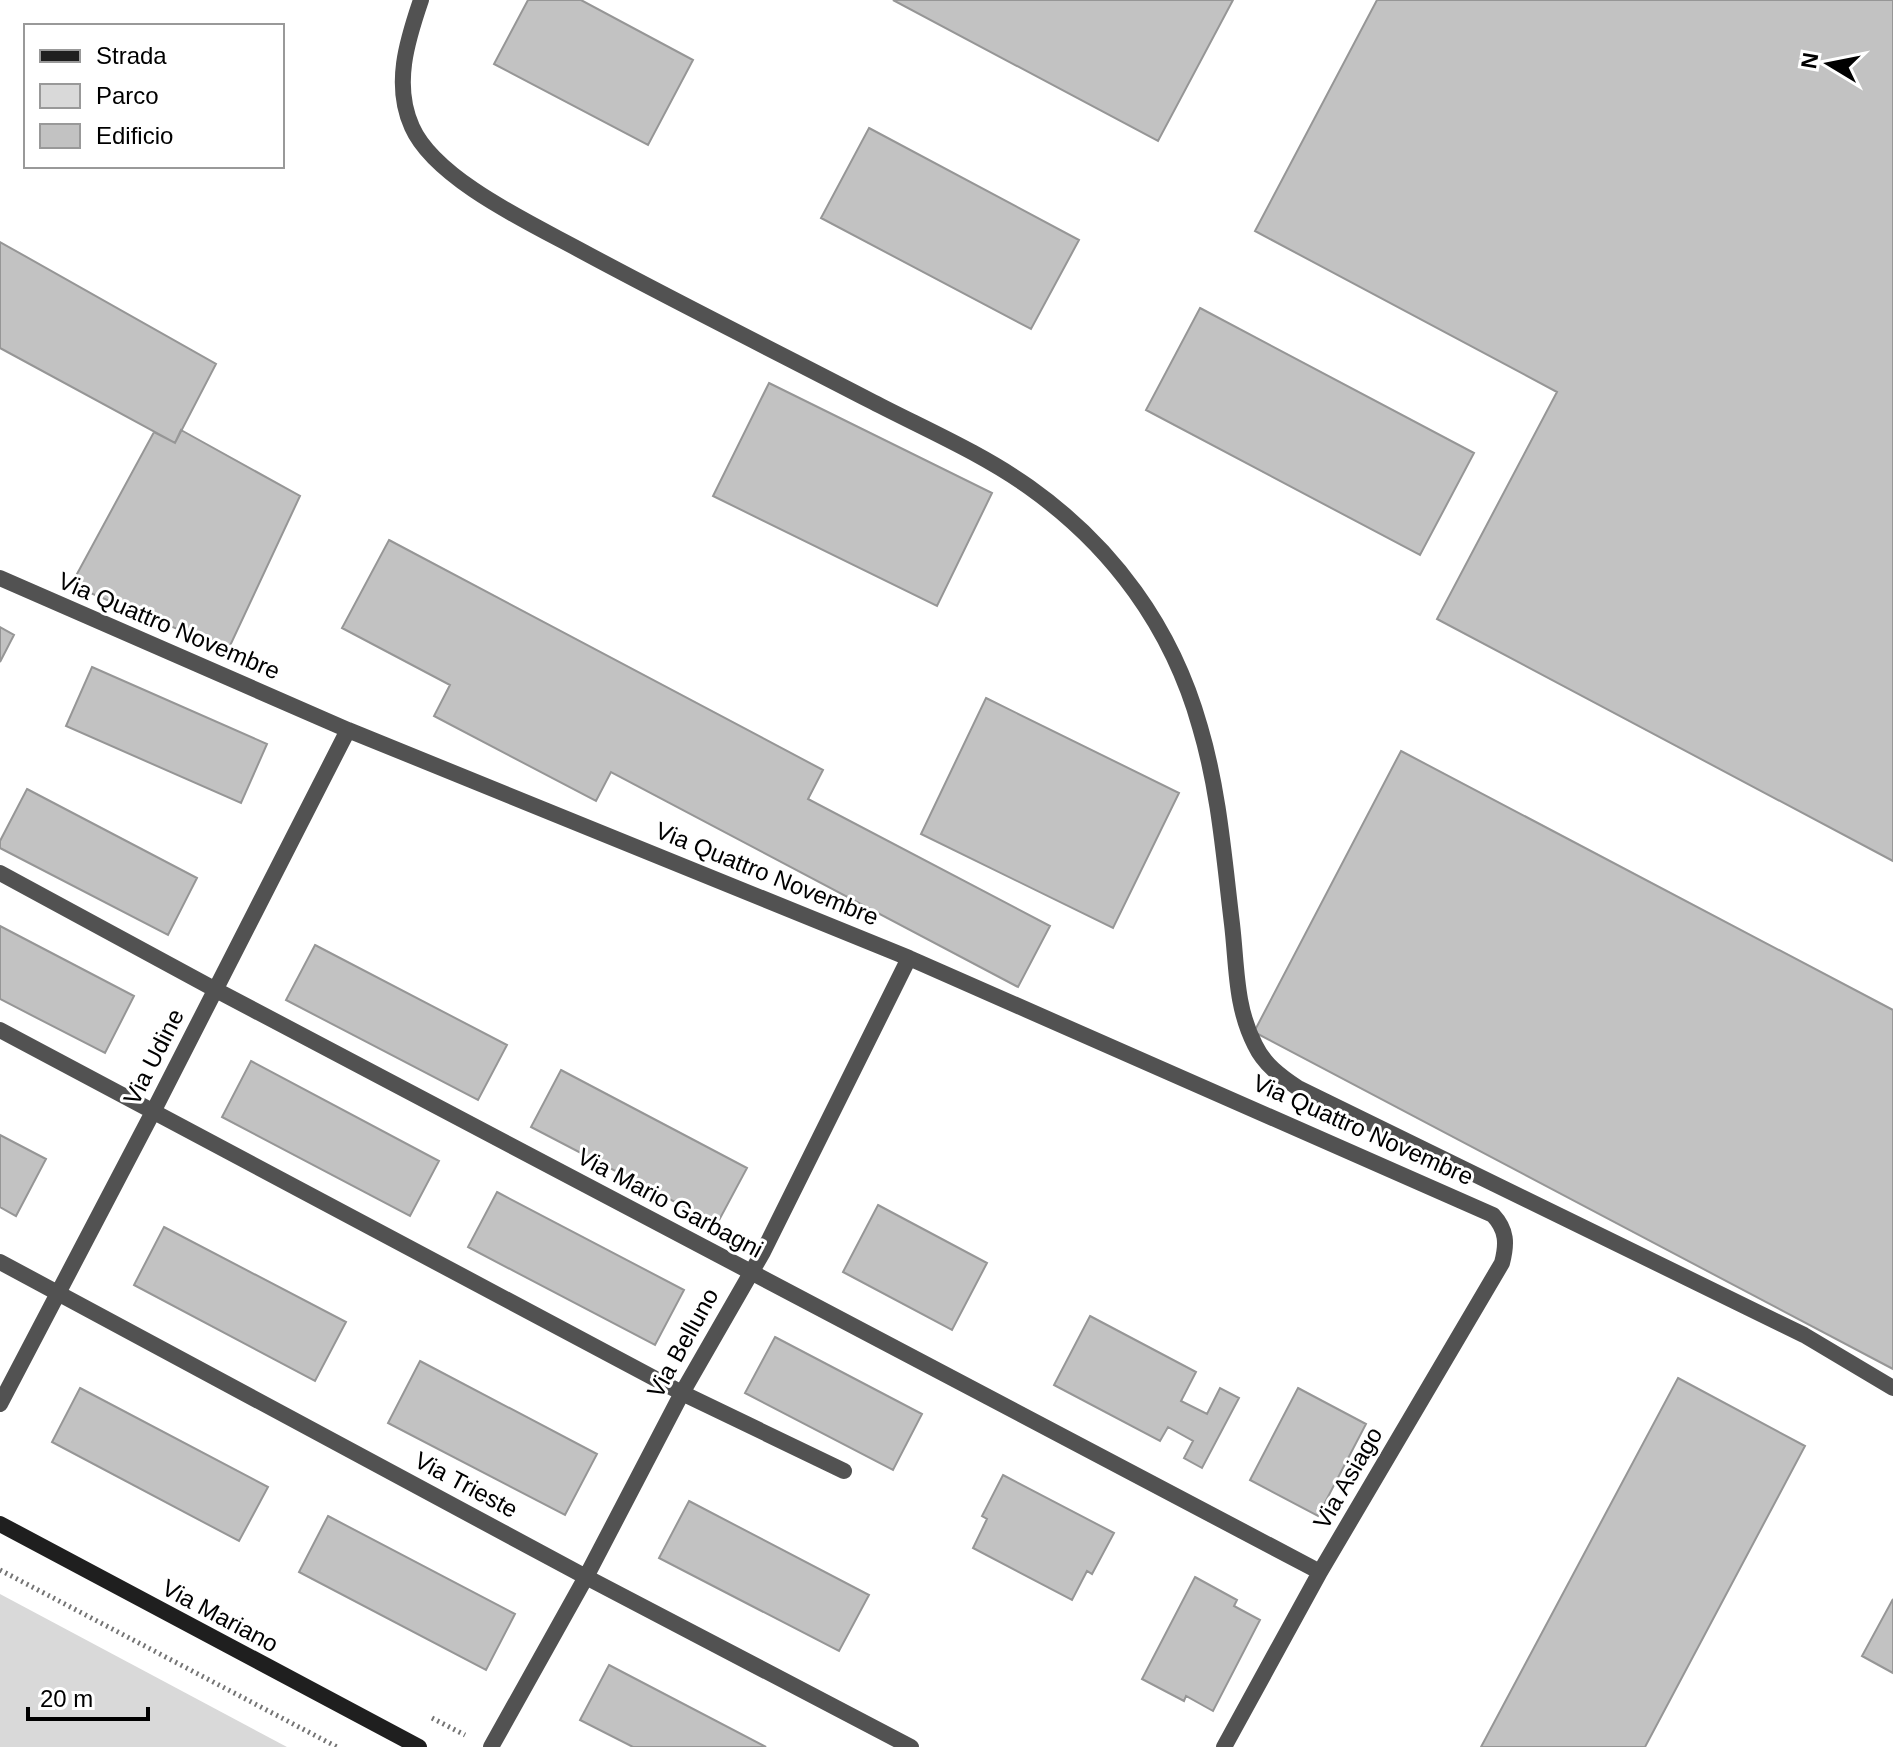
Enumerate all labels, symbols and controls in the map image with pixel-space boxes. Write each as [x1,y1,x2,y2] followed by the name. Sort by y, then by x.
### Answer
[24,24,284,168] legend
[1789,24,1869,104] north arrow
[96,42,167,69] text: Strada
[1796,51,1823,71] text: N
[96,82,159,109] text: Parco
[96,122,173,149] text: Edificio
[54,567,284,685] street label: Via Quattro Novembre
[652,816,883,931] street label: Via Quattro Novembre
[118,1004,189,1109] street label: Via Udine
[1249,1069,1478,1190] street label: Via Quattro Novembre
[573,1142,768,1263] street label: Via Mario Garbagni
[641,1283,724,1402] street label: Via Belluno
[1308,1422,1388,1533] street label: Via Asiago
[410,1446,522,1523] street label: Via Trieste
[158,1574,283,1657] street label: Via Mariano
[28,1671,148,1721] scale bar
[40,1685,93,1712] text: 20 m

